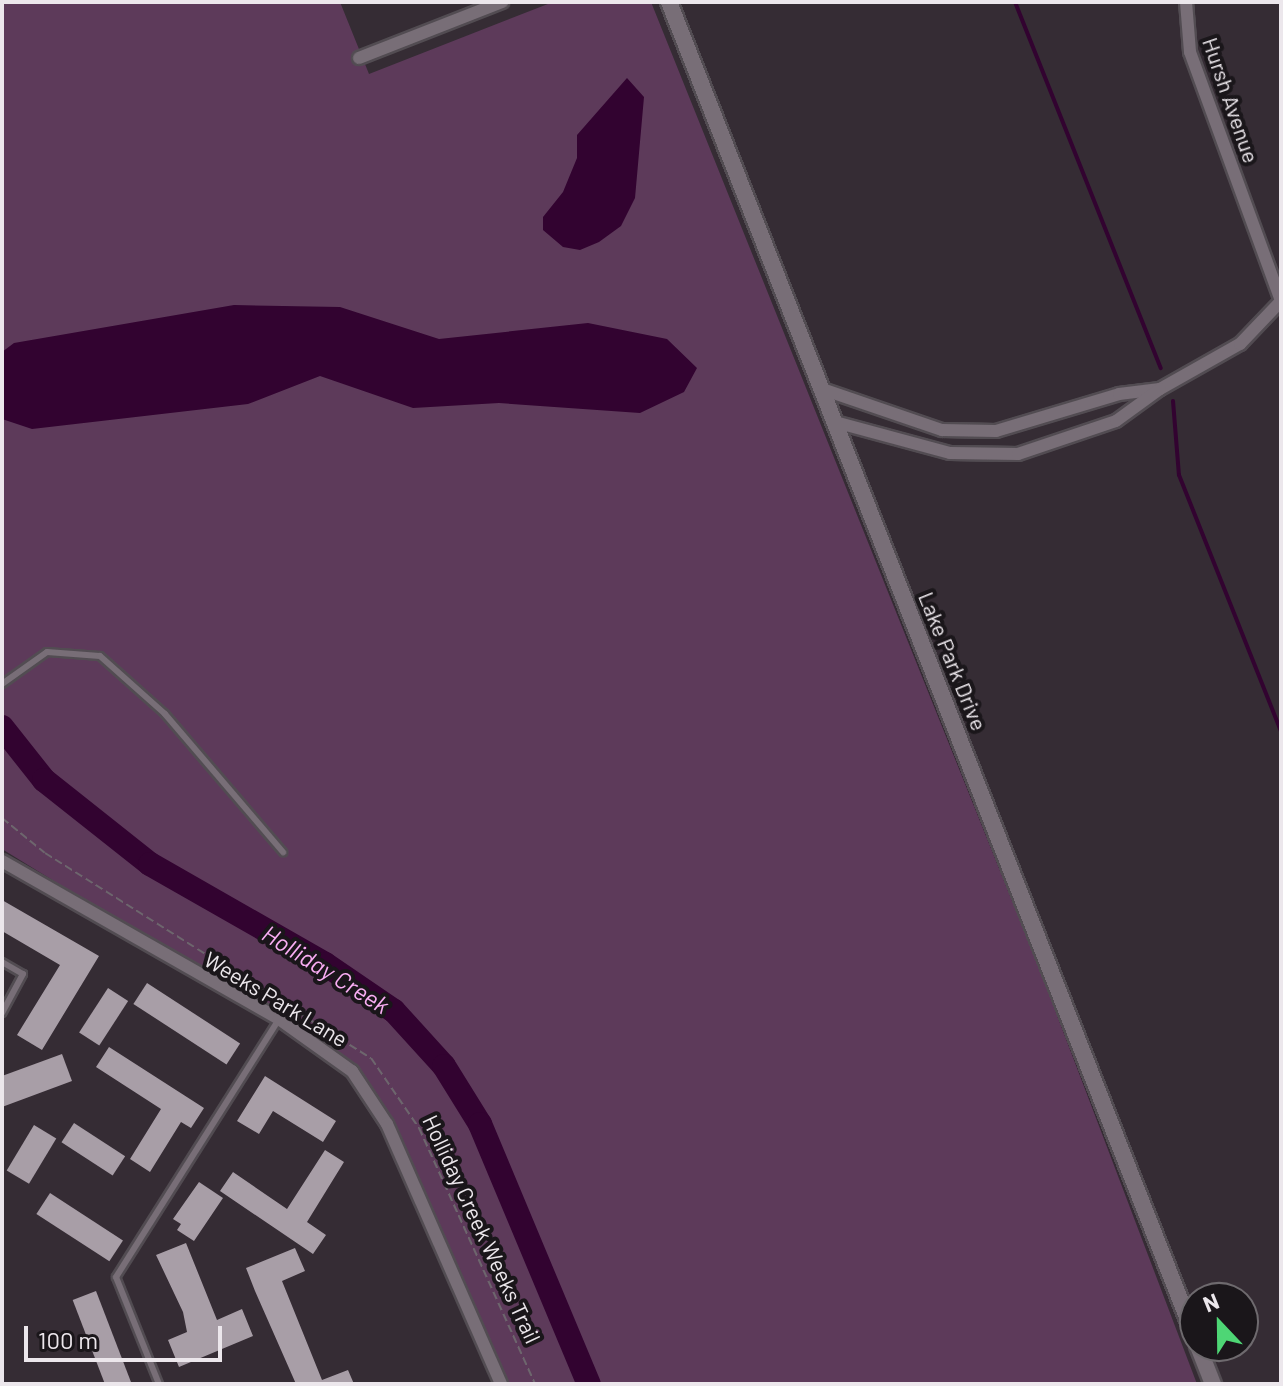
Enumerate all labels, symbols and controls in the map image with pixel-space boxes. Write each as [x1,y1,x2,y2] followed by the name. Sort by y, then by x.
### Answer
[1197,34,1265,166] street label: Hursh Avenue
[913,588,993,734] street label: Lake Park Drive
[257,919,395,1019] water label: Holliday Creek
[200,946,352,1052] street label: Weeks Park Lane
[417,1111,547,1347] street label: Holliday Creek Weeks Trail
[1179,1282,1259,1362] north arrow
[1199,1287,1222,1316] text: N
[28,1310,226,1360] scale bar
[38,1325,98,1354] text: 100 m

